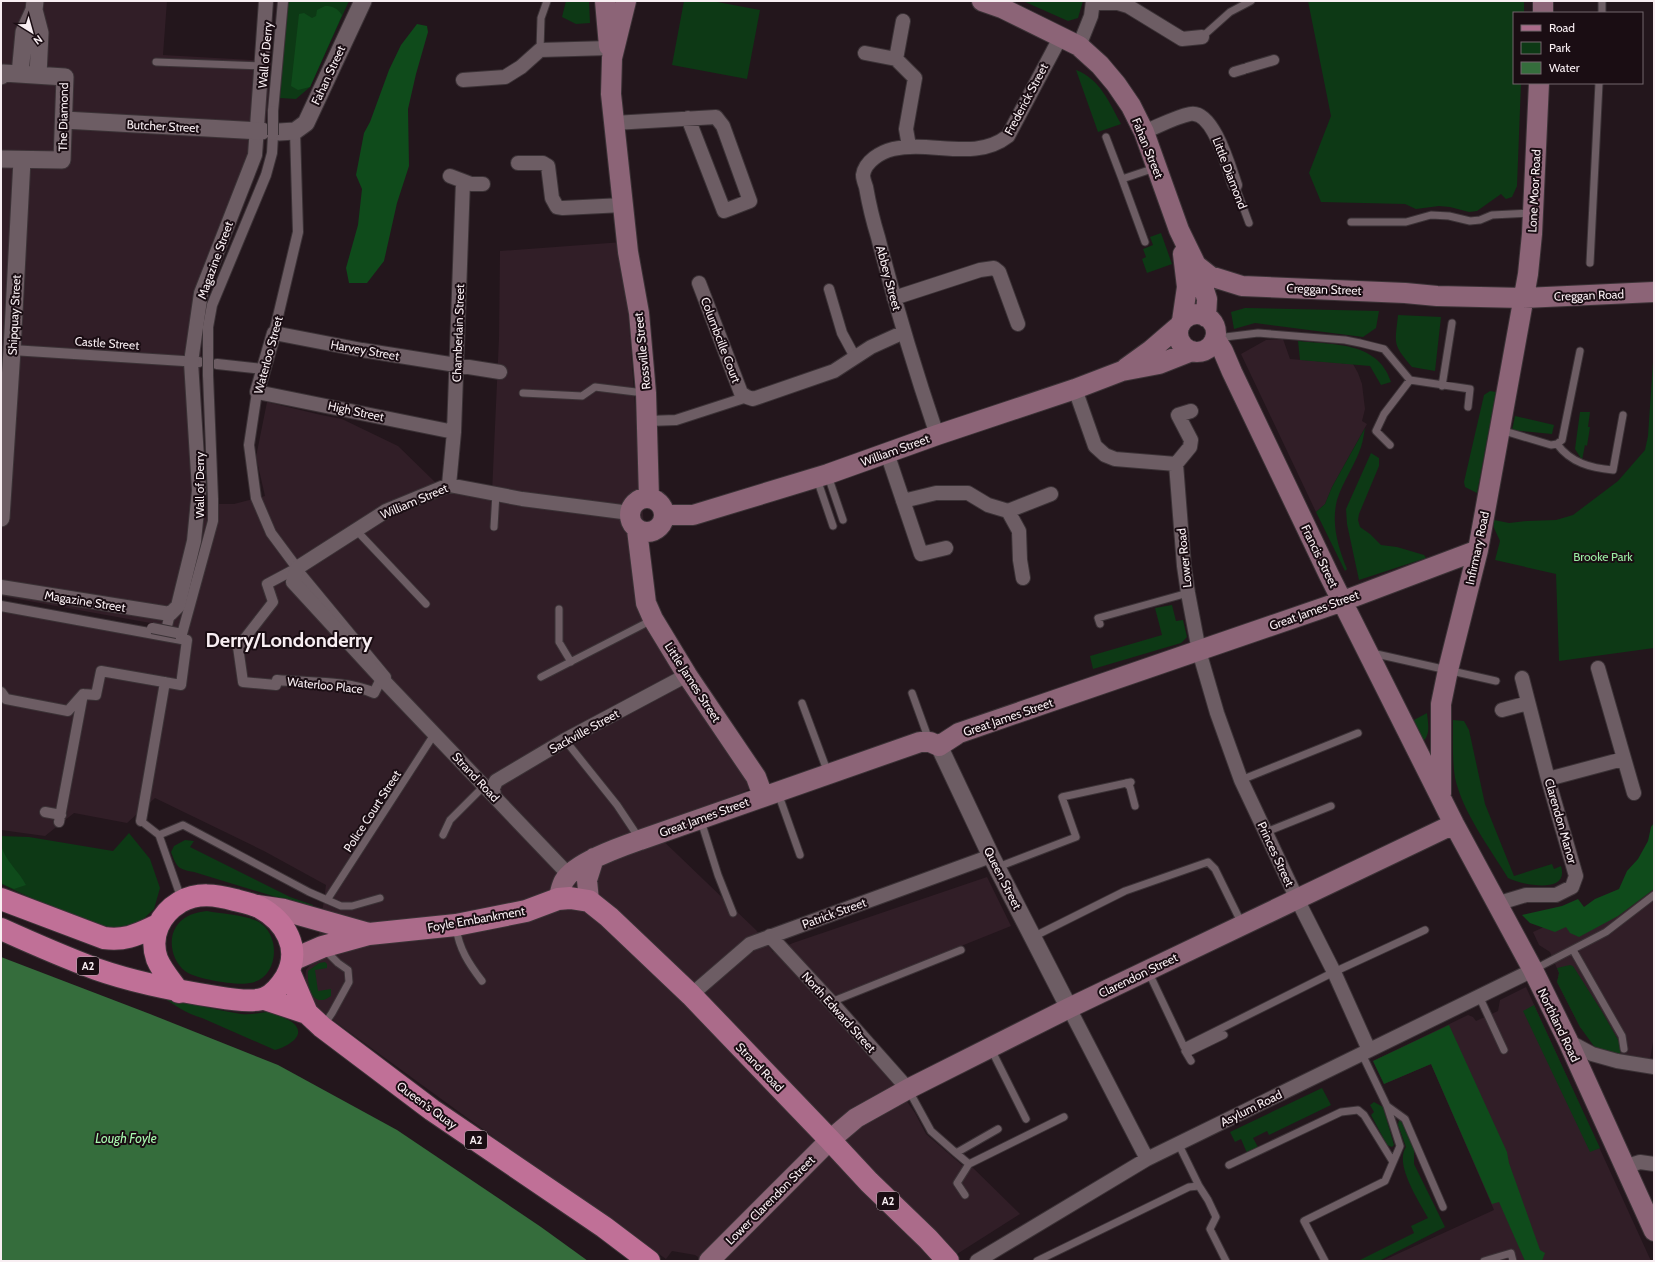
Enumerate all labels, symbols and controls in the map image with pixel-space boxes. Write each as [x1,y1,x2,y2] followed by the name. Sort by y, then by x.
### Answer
[12,12,52,52] north arrow
[1513,12,1643,84] legend
[1549,20,1575,35] text: Road
[255,21,275,89] street label: Wall of Derry
[31,32,45,48] text: N
[1549,40,1571,55] text: Park
[308,43,348,107] street label: Fahan Street
[1549,60,1580,75] text: Water
[1001,61,1051,137] street label: Frederick Street
[55,82,71,152] street label: The Diamond
[1129,116,1167,180] street label: Fahan Street
[126,117,200,135] street label: Butcher Street
[1209,135,1251,211] street label: Little Diamond
[1524,149,1544,233] street label: Lone Moor Road
[194,219,236,301] street label: Magazine Street
[873,244,905,312] street label: Abbey Street
[4,274,24,356] street label: Shipquay Street
[1286,280,1362,298] street label: Creggan Street
[449,284,467,382] street label: Chamberlain Street
[1554,286,1624,304] street label: Creggan Road
[698,295,744,385] street label: Columbcille Court
[631,312,653,390] street label: Rossville Street
[250,314,286,396] street label: Waterloo Street
[74,333,140,353] street label: Castle Street
[330,337,400,363] street label: Harvey Street
[327,398,385,424] street label: High Street
[859,431,931,469] street label: William Street
[192,452,207,518] street label: Wall of Derry
[378,480,450,522] street label: William Street
[1462,510,1492,586] street label: Infirmary Road
[1298,522,1342,590] street label: Francis Street
[1173,528,1195,588] street label: Lower Road
[1573,549,1633,564] park label: Brooke Park
[43,587,127,615] street label: Magazine Street
[1267,587,1361,633] street label: Great James Street
[206,628,373,652] district label: Derry/Londonderry
[662,639,724,725] street label: Little James Street
[286,674,364,696] street label: Waterloo Place
[961,695,1055,739] street label: Great James Street
[547,706,621,756] street label: Sackville Street
[449,749,503,805] street label: Strand Road
[340,767,404,855] street label: Police Court Street
[1542,777,1580,865] street label: Clarendon Manor
[657,794,751,840] street label: Great James Street
[1254,819,1298,889] street label: Princes Street
[981,844,1025,912] street label: Queen Street
[800,894,868,932] street label: Patrick Street
[426,903,526,935] street label: Foyle Embankment
[1096,949,1180,1001] street label: Clarendon Street
[77,957,99,975] road number: A2
[799,969,879,1055] street label: North Edward Street
[1535,986,1583,1064] street label: Northland Road
[733,1039,787,1095] street label: Strand Road
[394,1078,460,1132] street label: Queen's Quay
[1218,1087,1284,1129] street label: Asylum Road
[95,1130,157,1146] water label: Lough Foyle
[465,1131,487,1149] road number: A2
[722,1152,818,1248] street label: Lower Clarendon Street
[877,1192,899,1210] road number: A2

